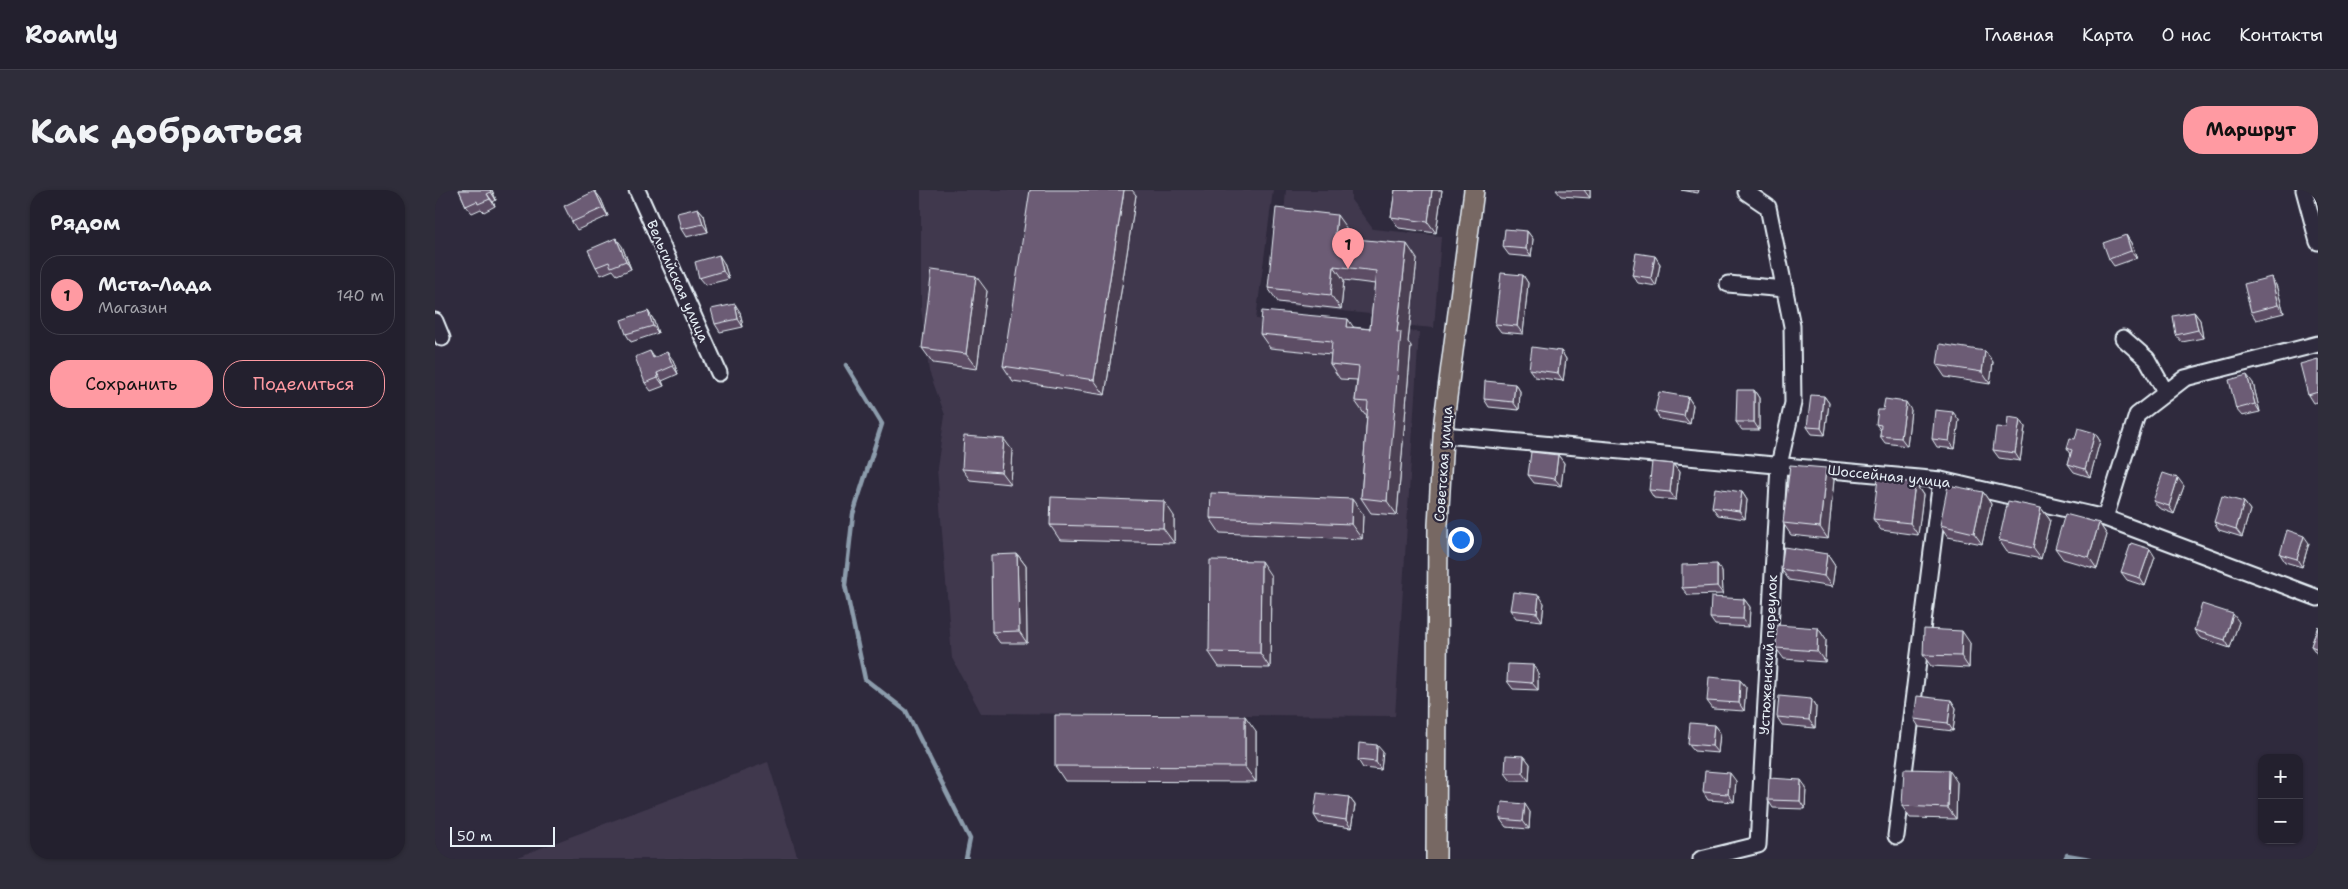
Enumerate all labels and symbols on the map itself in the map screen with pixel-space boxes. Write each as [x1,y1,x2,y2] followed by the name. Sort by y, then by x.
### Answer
[643,217,713,345] street label: Вельгийская улица
[1332,228,1364,269] pin: 1
[1430,405,1456,522] street label: Советская улица
[1827,461,1952,491] street label: Шоссейная улица
[1448,527,1474,553] your location
[1755,574,1781,736] street label: Устюженский переулок
[450,824,555,847] scale bar

